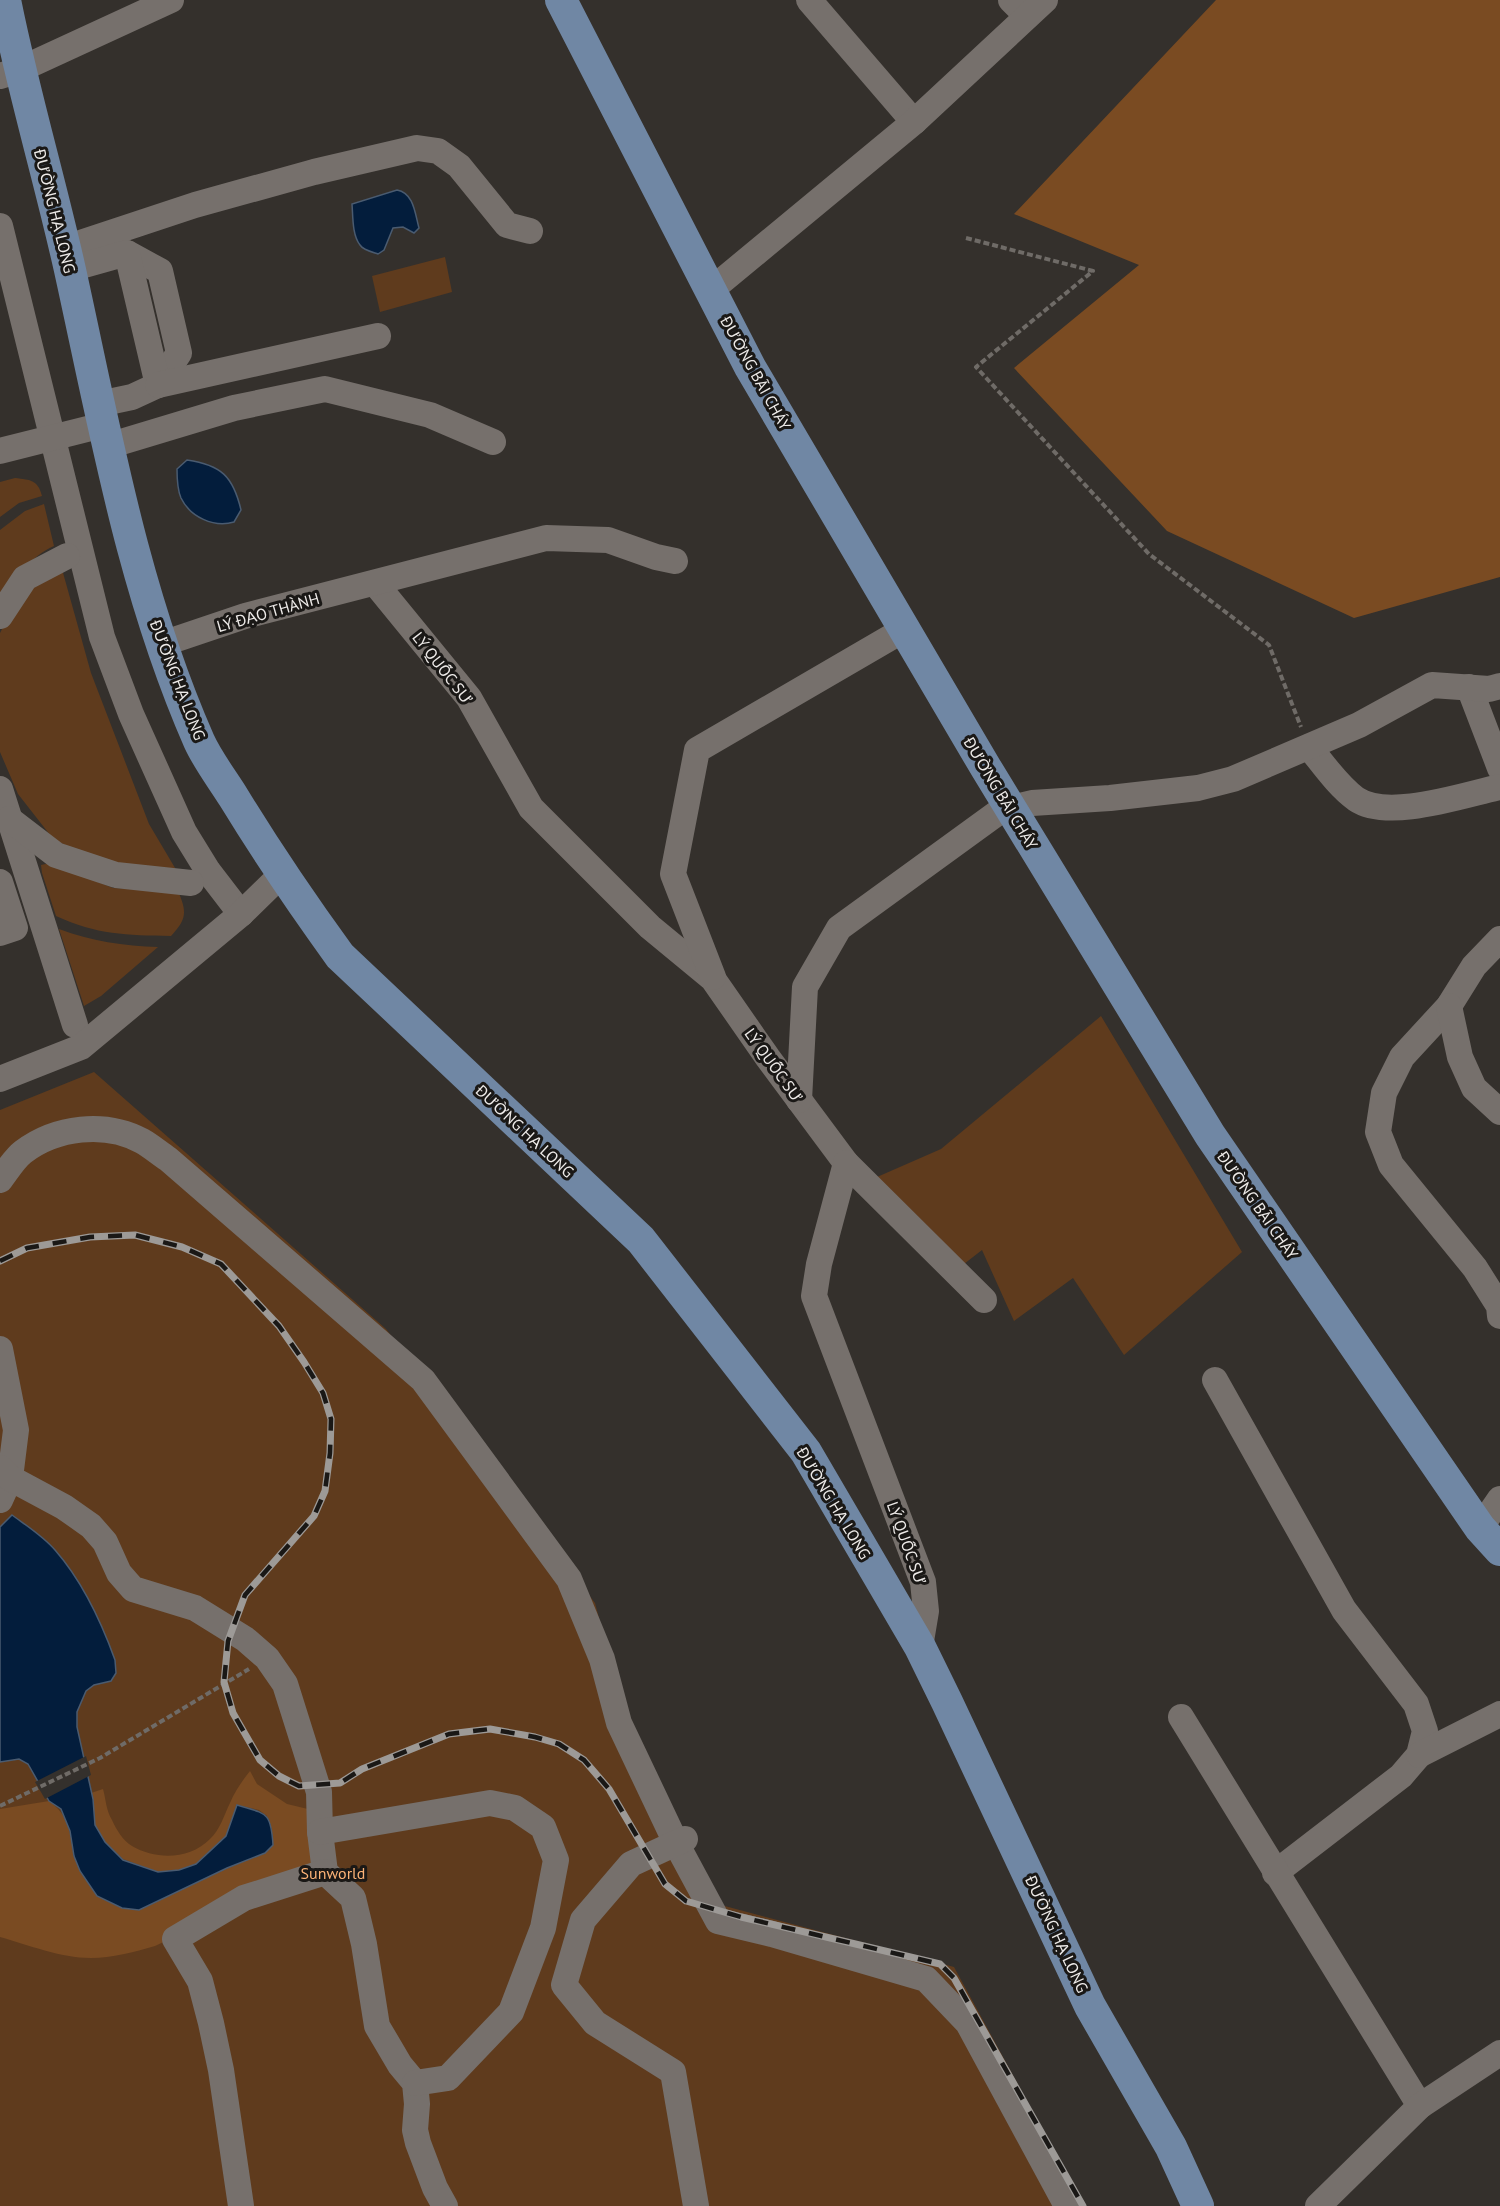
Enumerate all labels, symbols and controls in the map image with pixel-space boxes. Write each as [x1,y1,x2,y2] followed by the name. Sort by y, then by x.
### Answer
[30,146,80,275] street label: ĐƯỜNG HẠ LONG
[716,312,796,434] street label: ĐƯỜNG BÃI CHÁY
[214,588,322,636] street label: LÝ ĐẠO THÀNH
[146,616,210,743] street label: ĐƯỜNG HẠ LONG
[408,628,478,708] street label: LÝ QUỐC SƯ
[959,732,1042,853] street label: ĐƯỜNG BÃI CHÁY
[740,1024,808,1106] street label: LÝ QUỐC SƯ
[471,1080,578,1182] street label: ĐƯỜNG HẠ LONG
[1213,1146,1303,1263] street label: ĐƯỜNG BÃI CHÁY
[792,1442,875,1563] street label: ĐƯỜNG HẠ LONG
[883,1499,931,1587] street label: LÝ QUỐC SƯ
[301,1863,365,1883] park label: Sunworld
[1021,1871,1093,1996] street label: ĐƯỜNG HẠ LONG

